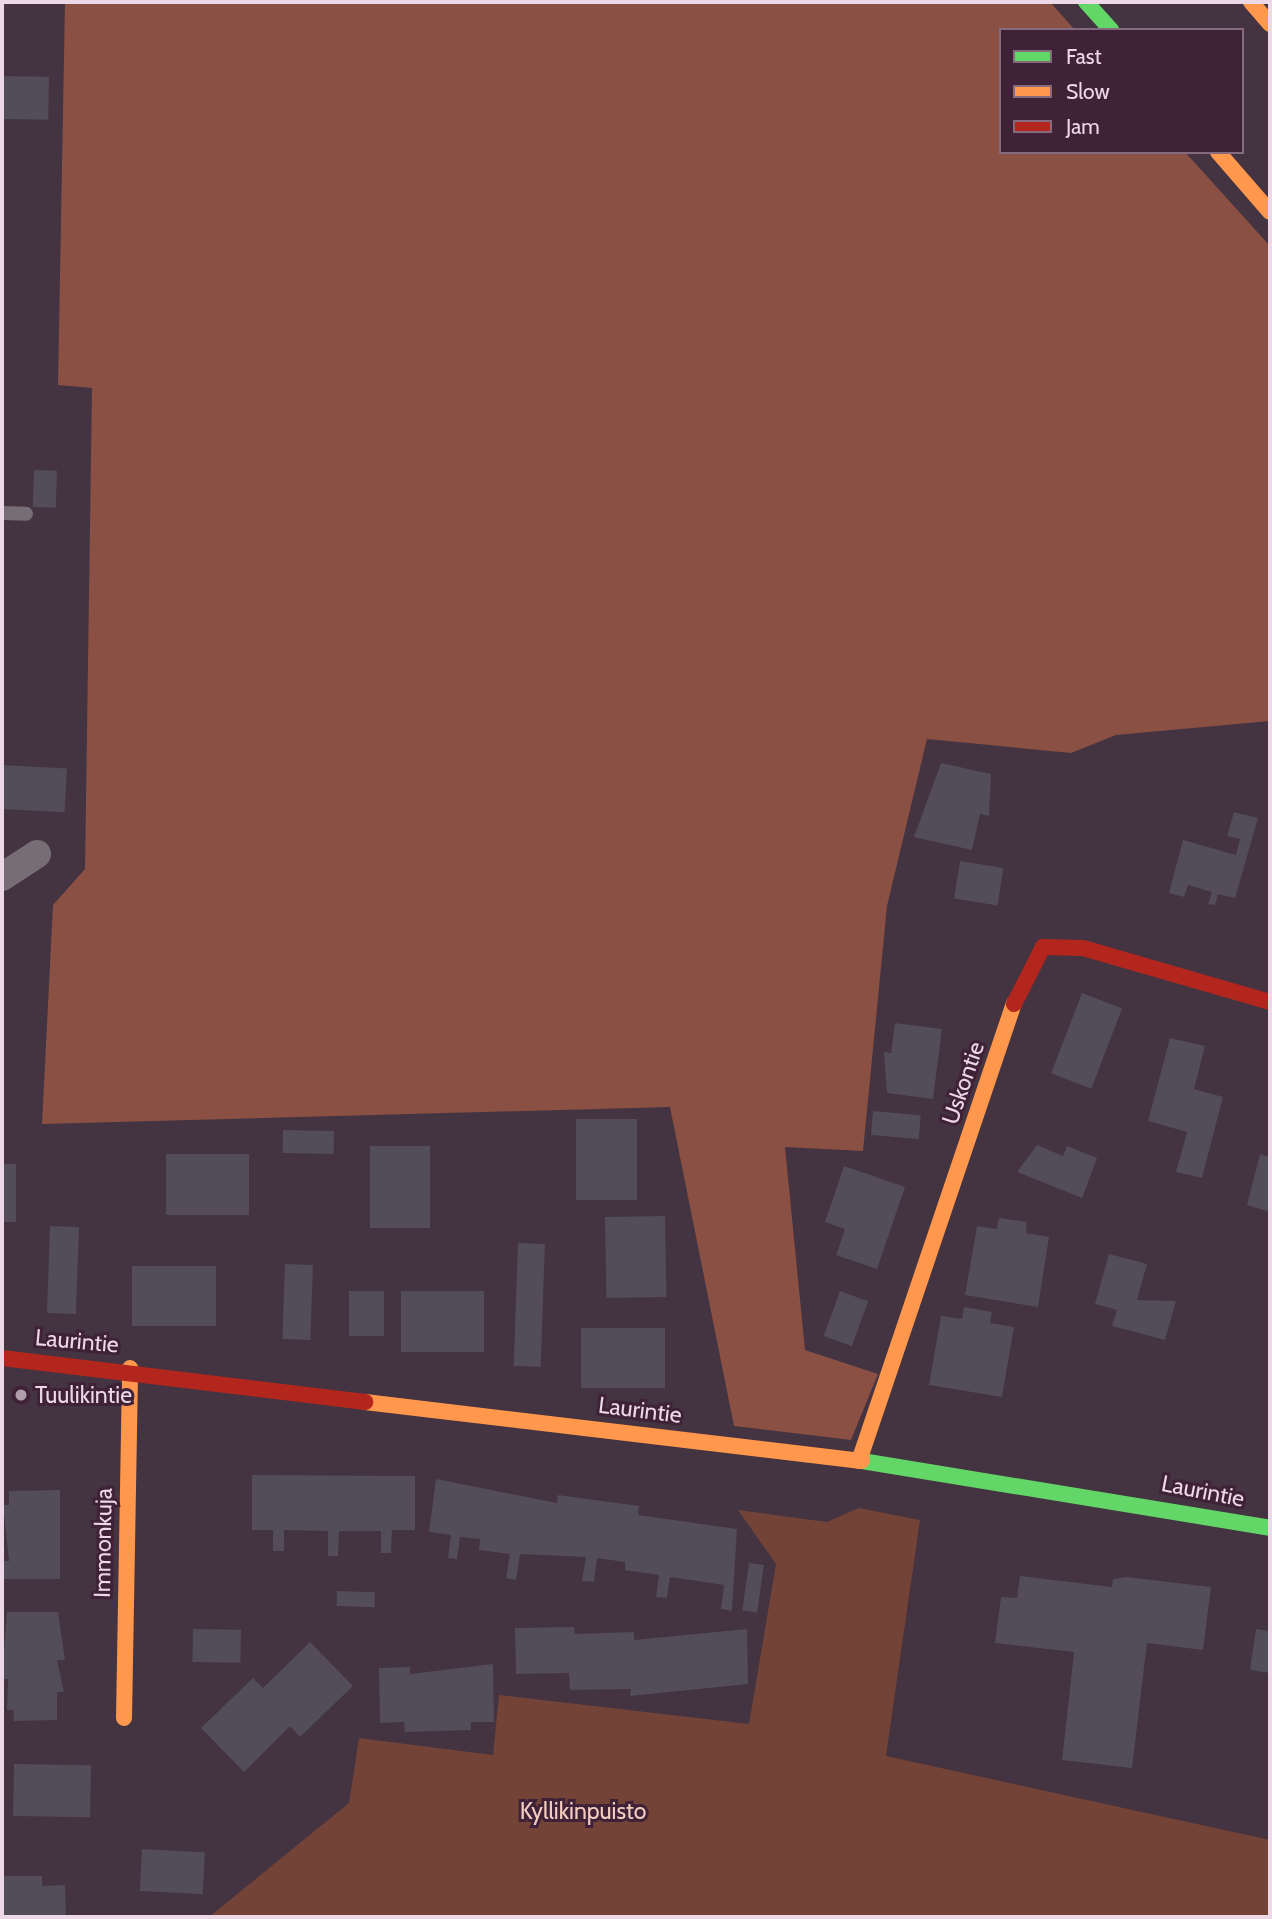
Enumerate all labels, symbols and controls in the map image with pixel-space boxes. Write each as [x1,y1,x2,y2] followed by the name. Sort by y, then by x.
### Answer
[999,28,1244,154] legend
[1066,44,1102,69] text: Fast
[1066,79,1110,104] text: Slow
[1066,114,1100,139] text: Jam
[936,1038,990,1128] street label: Uskontie
[34,1324,120,1358] street label: Laurintie
[35,1381,132,1409] place label: Tuulikintie
[13,1387,29,1403] marker: Tuulikintie
[597,1391,683,1429] street label: Laurintie
[1159,1469,1247,1513] street label: Laurintie
[88,1488,118,1598] street label: Immonkuja
[520,1797,646,1825] park label: Kyllikinpuisto

